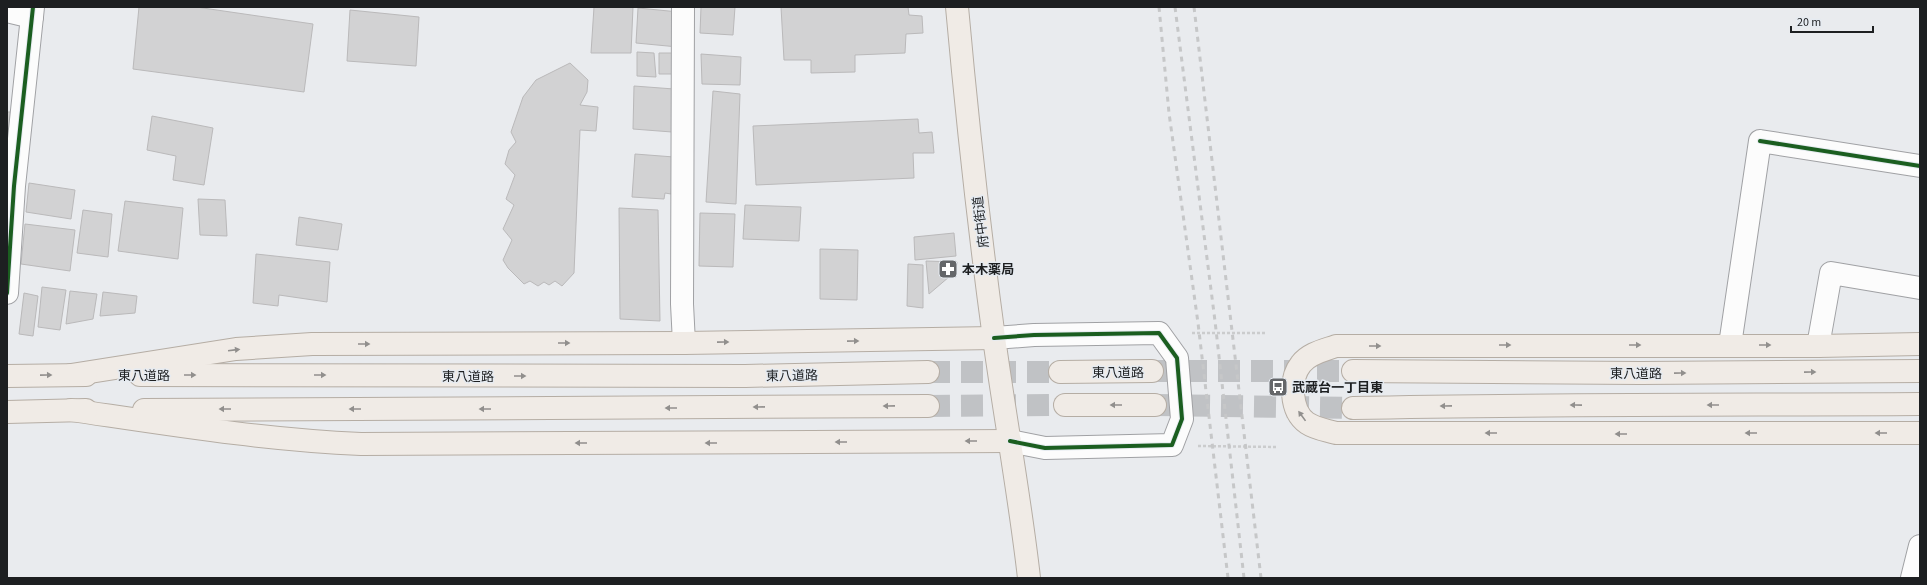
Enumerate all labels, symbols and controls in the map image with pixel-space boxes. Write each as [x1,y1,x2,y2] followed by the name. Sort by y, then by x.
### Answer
[1791,8,1873,34] scale bar
[1797,14,1821,31] text: 20 m
[969,195,993,249] street label: 府中街道
[937,258,959,280] pharmacy icon: 本木薬局
[962,261,1014,279] place label: 本木薬局
[847,338,860,344] one-way arrow
[717,339,730,345] one-way arrow
[558,340,571,346] one-way arrow
[358,341,371,347] one-way arrow
[1499,342,1512,348] one-way arrow
[1629,342,1642,348] one-way arrow
[1759,342,1772,348] one-way arrow
[1369,343,1382,349] one-way arrow
[228,347,240,353] one-way arrow
[1092,364,1144,382] street label: 東八道路
[1610,365,1662,383] street label: 東八道路
[118,367,170,385] street label: 東八道路
[766,367,818,385] street label: 東八道路
[442,368,494,386] street label: 東八道路
[1804,369,1817,375] one-way arrow
[1674,370,1687,376] one-way arrow
[40,372,52,379] one-way arrow
[184,372,197,378] one-way arrow
[314,372,327,378] one-way arrow
[514,373,527,379] one-way arrow
[1267,376,1289,398] bus stop icon: 武蔵台一丁目東
[1292,379,1383,397] place label: 武蔵台一丁目東
[1109,402,1122,408] one-way arrow
[1440,402,1452,409] one-way arrow
[1569,402,1582,408] one-way arrow
[1706,402,1719,408] one-way arrow
[882,403,895,409] one-way arrow
[753,404,765,411] one-way arrow
[664,405,677,411] one-way arrow
[218,406,231,412] one-way arrow
[348,406,361,412] one-way arrow
[478,406,491,412] one-way arrow
[1298,411,1306,422] one-way arrow
[1484,430,1497,436] one-way arrow
[1744,430,1757,436] one-way arrow
[1874,430,1887,436] one-way arrow
[1614,431,1627,437] one-way arrow
[964,438,977,444] one-way arrow
[834,439,847,445] one-way arrow
[574,440,587,446] one-way arrow
[704,440,717,446] one-way arrow

